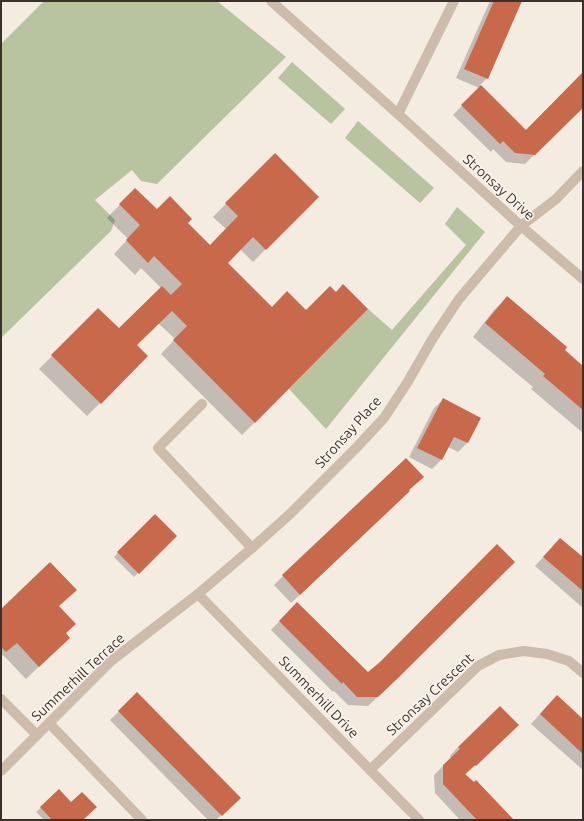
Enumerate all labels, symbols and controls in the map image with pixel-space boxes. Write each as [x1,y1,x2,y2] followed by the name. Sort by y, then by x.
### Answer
[460,151,538,223] street label: Stronsay Drive
[312,393,384,471] street label: Stronsay Place
[28,630,128,724] street label: Summerhill Terrace
[383,649,477,738] street label: Stronsay Crescent
[276,653,362,741] street label: Summerhill Drive

